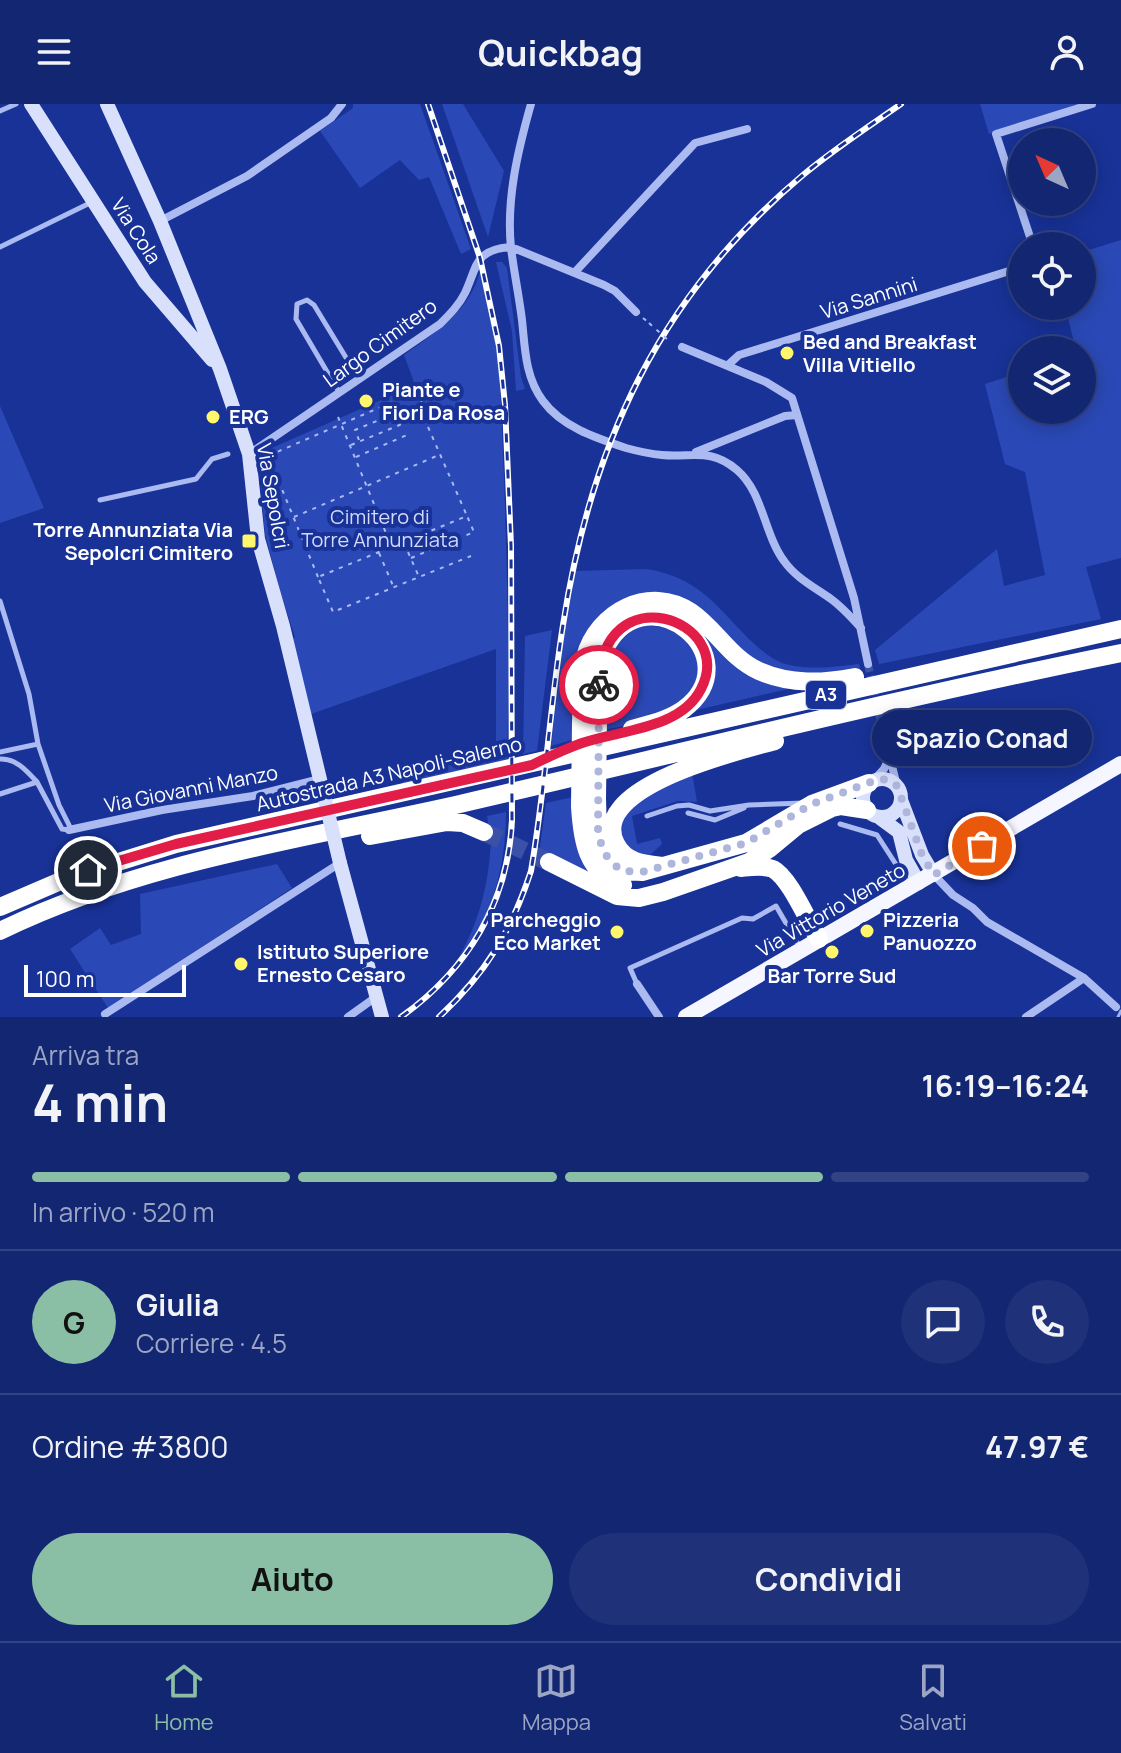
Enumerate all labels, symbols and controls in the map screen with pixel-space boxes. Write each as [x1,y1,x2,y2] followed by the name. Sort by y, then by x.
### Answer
[478,28,643,77] text: Quickbag
[32,30,76,74] icon: menu
[1045,30,1089,74] icon: person
[1008,128,1096,216] north arrow
[1008,128,1096,424] map controls
[105,193,168,269] street label: Via Cola
[1008,232,1096,320] button: locate
[817,270,921,325] street label: Via Sannini
[317,292,442,393] street label: Largo Cimitero
[803,328,977,378] place label: Bed and Breakfast Villa Vitiello
[1008,336,1096,424] button: layers
[778,344,796,362] marker: Bed and Breakfast Villa Vitiello
[382,376,505,426] place label: Piante e Fiori Da Rosa
[357,392,375,410] marker: Piante e Fiori Da Rosa
[229,403,269,430] place label: ERG
[204,408,222,426] marker: ERG
[251,441,296,551] street label: Via Sepolcri
[301,503,459,553] park label: Cimitero di Torre Annunziata
[33,516,233,566] place label: Torre Annunziata Via Sepolcri Cimitero
[240,532,258,550] marker: Torre Annunziata Via Sepolcri Cimitero
[559,645,639,725] courier
[577,663,621,707] icon: bike
[806,681,846,709] road number: A3
[872,710,1092,766] callout: Spazio Conad
[895,720,1069,756] text: Spazio Conad
[253,730,525,817] street label: Autostrada A3 Napoli-Salerno
[102,758,280,819] street label: Via Giovanni Manzo
[948,812,1016,880] pin
[960,824,1004,868] icon: bag
[54,836,122,904] pin
[66,848,110,892] icon: home
[752,856,910,963] street label: Via Vittorio Veneto
[491,906,601,956] place label: Parcheggio Eco Market
[883,906,977,956] place label: Pizzeria Panuozzo
[858,922,876,940] marker: Pizzeria Panuozzo
[608,923,626,941] marker: Parcheggio Eco Market
[257,938,429,988] place label: Istituto Superiore Ernesto Cesaro
[823,943,841,961] marker: Bar Torre Sud
[232,955,250,973] marker: Istituto Superiore Ernesto Cesaro
[24,961,186,997] scale bar
[768,962,896,989] place label: Bar Torre Sud
[36,964,94,994] text: 100 m
[32,1037,139,1073] text: Arriva tra
[922,1065,1089,1106] text: 16:19–16:24
[32,1067,168,1138] text: 4 min
[32,1194,215,1230] text: In arrivo · 520 m
[901,1280,985,1364] button: chat
[1005,1280,1089,1364] button: phone
[136,1284,219,1325] text: Giulia
[63,1302,85,1343] text: G
[136,1325,287,1361] text: Corriere · 4.5
[32,1426,228,1467] text: Ordine #3800
[985,1426,1089,1467] text: 47.97 €
[32,1533,553,1625] button: Aiuto
[569,1533,1089,1625] button: Condividi
[154,1659,214,1737] tab: Home
[522,1659,591,1737] tab: Mappa
[899,1659,967,1737] tab: Salvati

